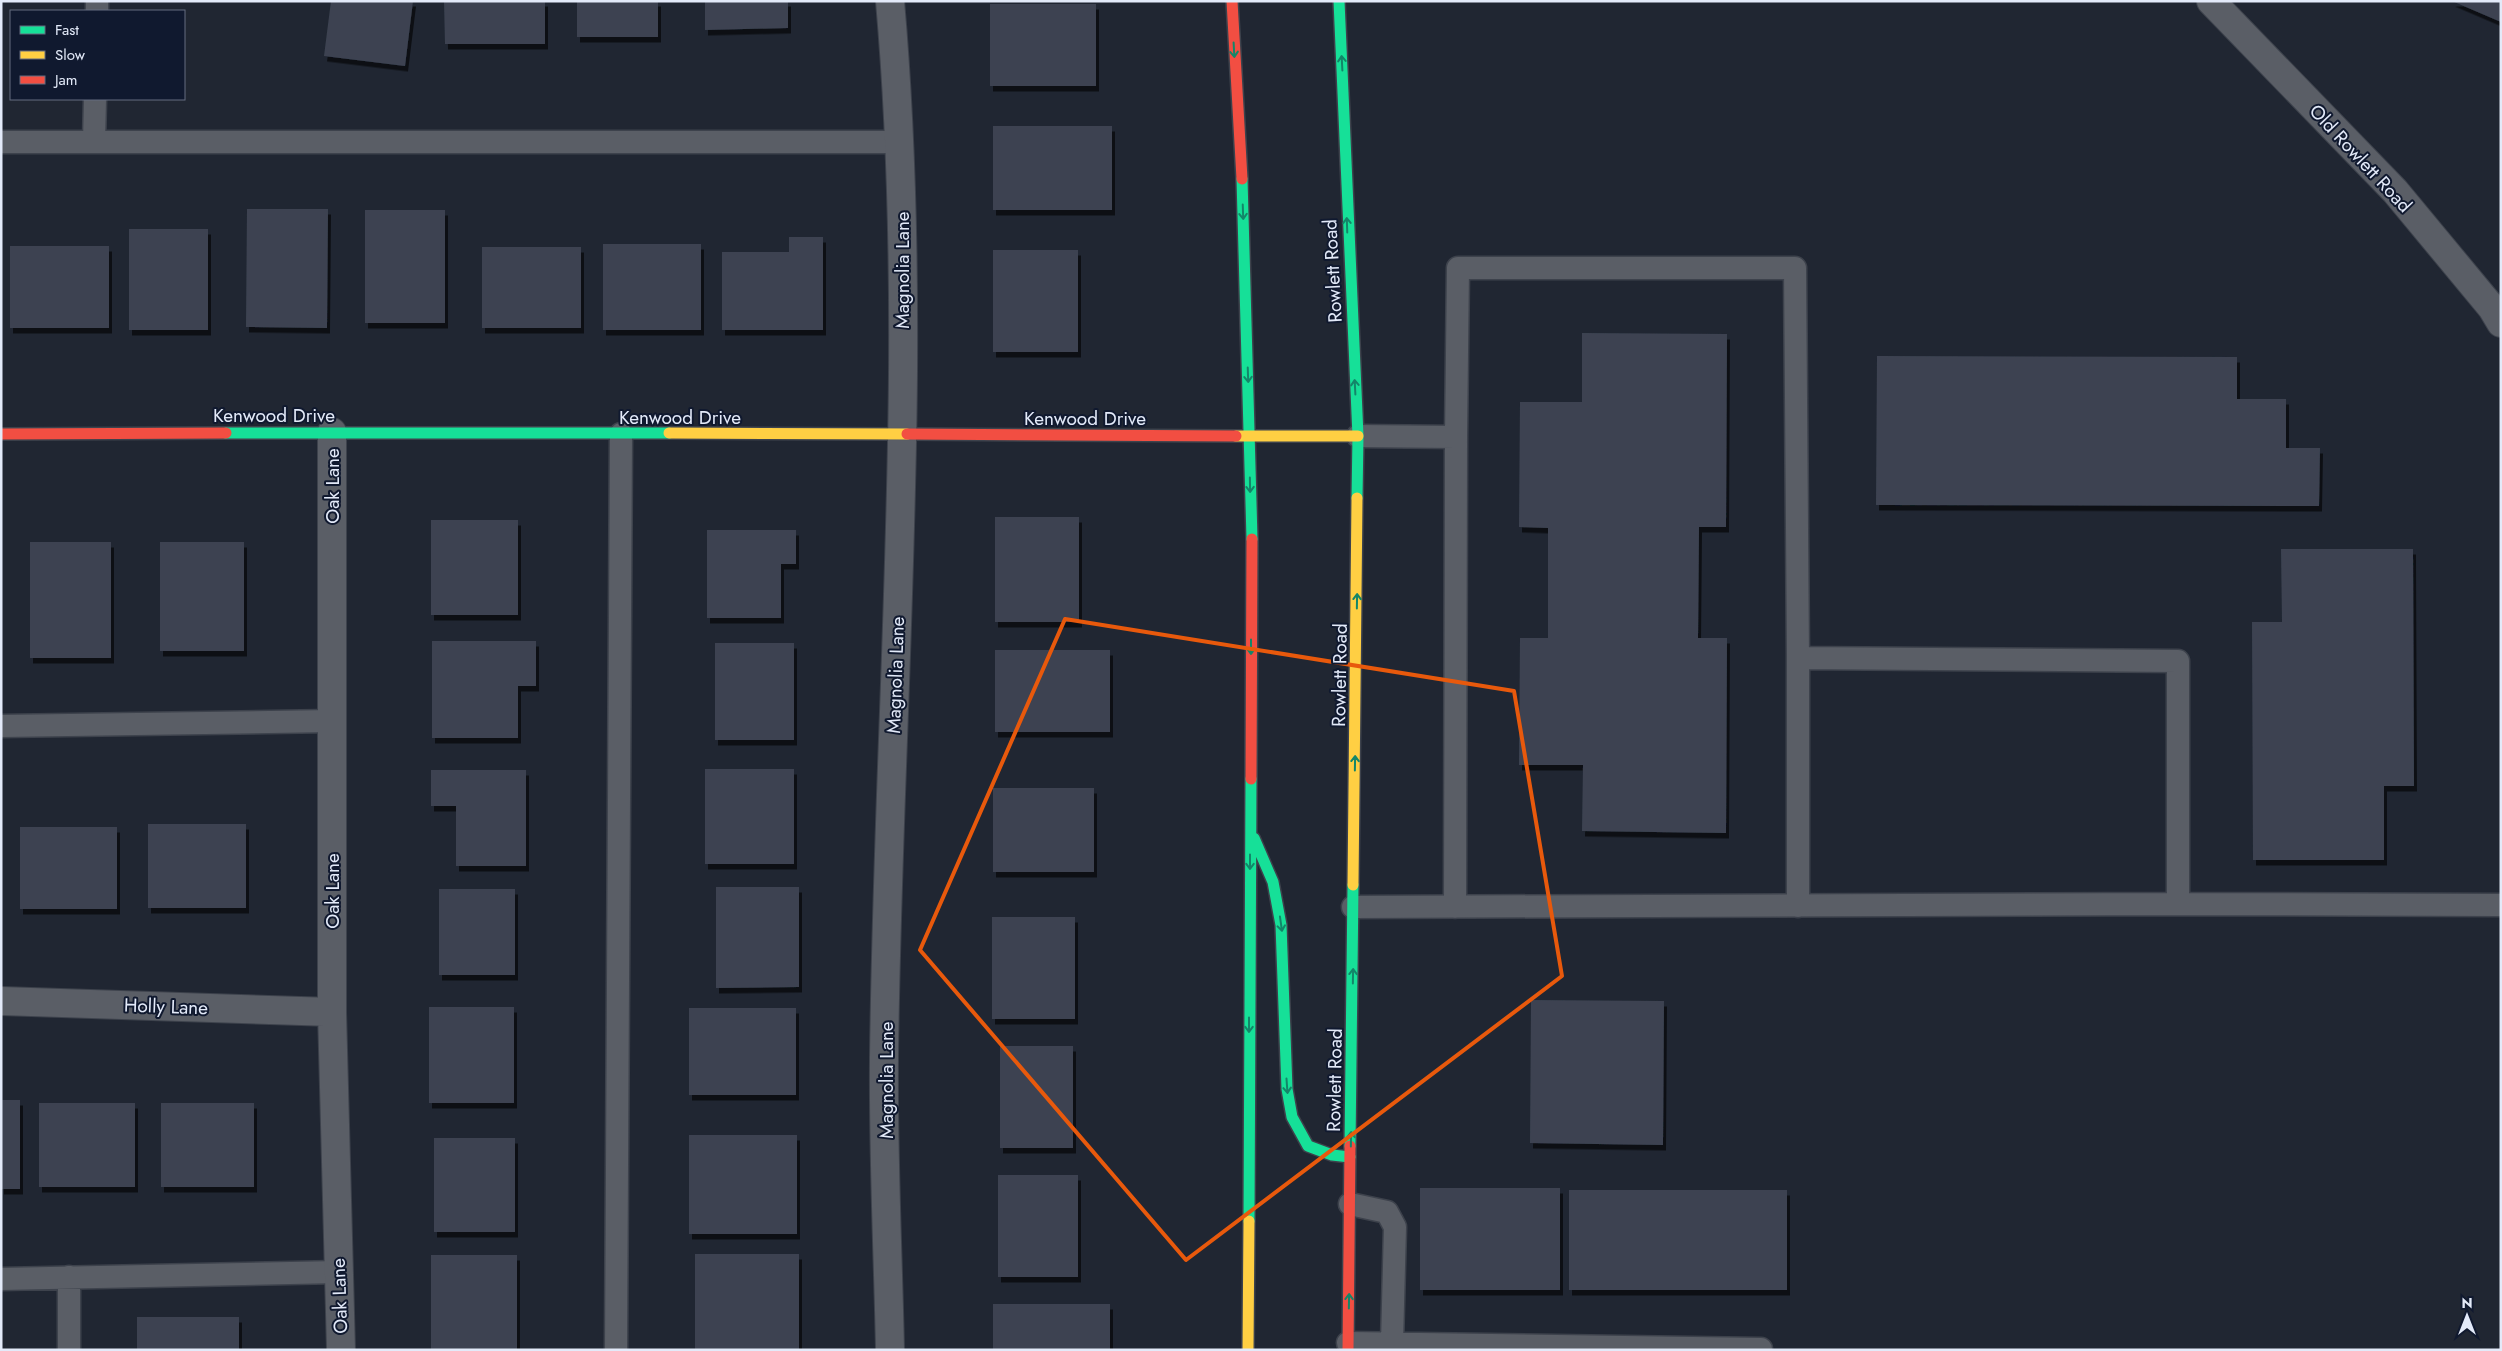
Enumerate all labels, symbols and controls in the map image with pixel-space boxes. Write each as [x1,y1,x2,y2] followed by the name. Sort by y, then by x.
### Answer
[10,10,185,100] legend
[55,19,79,41] text: Fast
[1230,42,1239,58] one-way arrow
[55,44,86,66] text: Slow
[1338,55,1347,71] one-way arrow
[53,69,78,91] text: Jam
[2303,98,2418,219] street label: Old Rowlett Road
[1239,204,1248,220] one-way arrow
[889,211,916,329] street label: Magnolia Lane
[1342,217,1352,234] one-way arrow
[1316,219,1349,323] street label: Rowlett Road
[1243,366,1252,382] one-way arrow
[1351,380,1360,396] one-way arrow
[213,402,335,429] street label: Kenwood Drive
[619,404,741,431] street label: Kenwood Drive
[1024,405,1146,432] street label: Kenwood Drive
[319,448,346,524] street label: Oak Lane
[1246,477,1255,493] one-way arrow
[1352,593,1362,609] one-way arrow
[880,616,911,734] street label: Magnolia Lane
[1325,623,1354,727] street label: Rowlett Road
[1246,639,1256,655] one-way arrow
[1350,755,1360,772] one-way arrow
[319,853,346,929] street label: Oak Lane
[1245,854,1255,870] one-way arrow
[1276,915,1286,931] one-way arrow
[1348,968,1357,984] one-way arrow
[123,992,209,1021] street label: Holly Lane
[1244,1016,1254,1033] one-way arrow
[873,1021,900,1139] street label: Magnolia Lane
[1320,1028,1349,1132] street label: Rowlett Road
[1283,1077,1292,1093] one-way arrow
[1346,1131,1356,1147] one-way arrow
[325,1257,354,1334] street label: Oak Lane
[2442,1291,2492,1341] north arrow
[1344,1293,1353,1309] one-way arrow
[2461,1293,2473,1313] text: N

